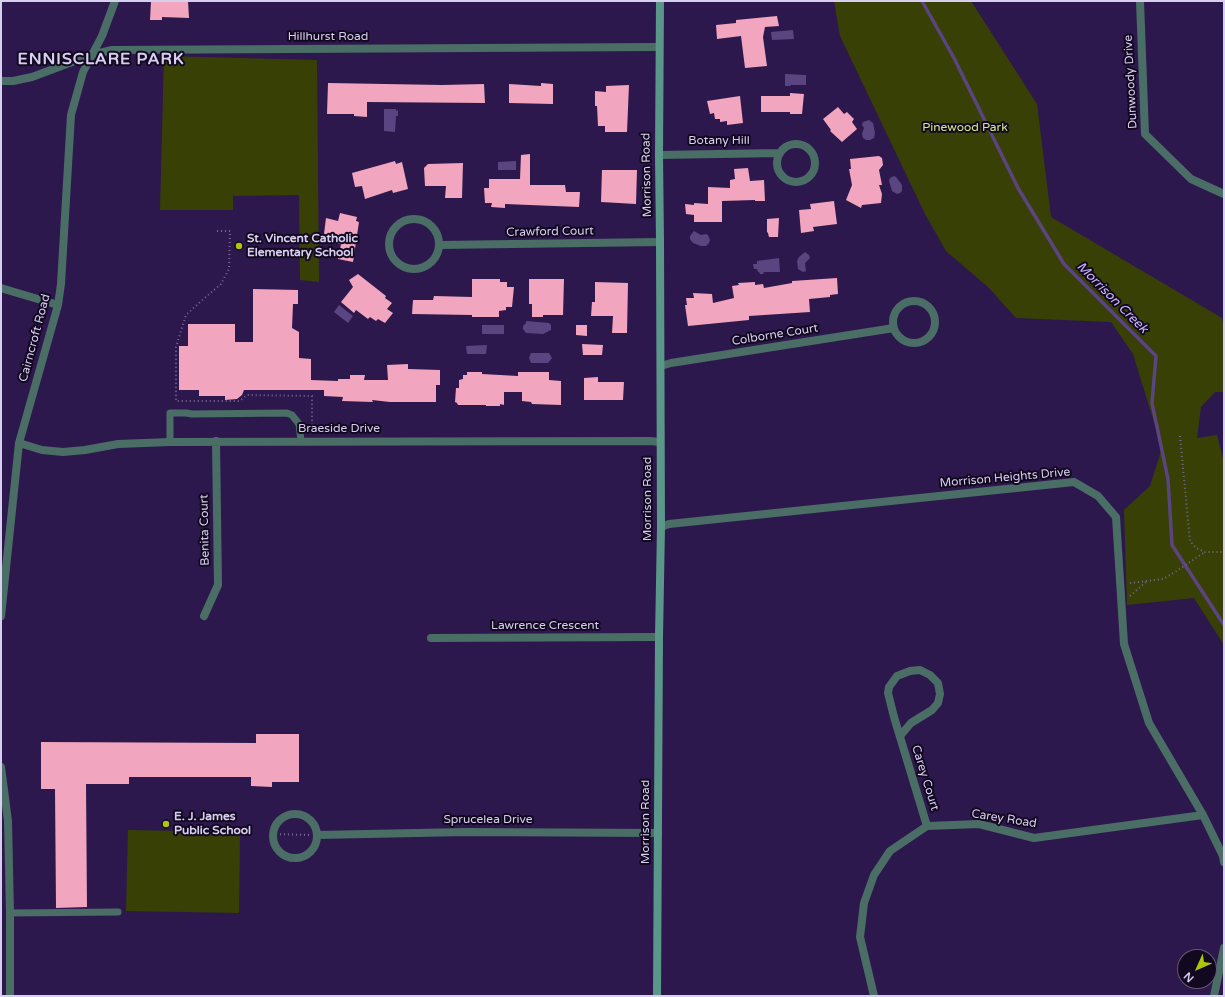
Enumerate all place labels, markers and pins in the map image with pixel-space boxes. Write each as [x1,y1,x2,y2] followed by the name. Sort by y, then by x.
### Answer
[247,232,358,260] place label: St. Vincent Catholic Elementary School
[234,241,244,251] marker: St. Vincent Catholic Elementary School
[174,810,251,838] place label: E. J. James Public School
[161,819,171,829] marker: E. J. James Public School

